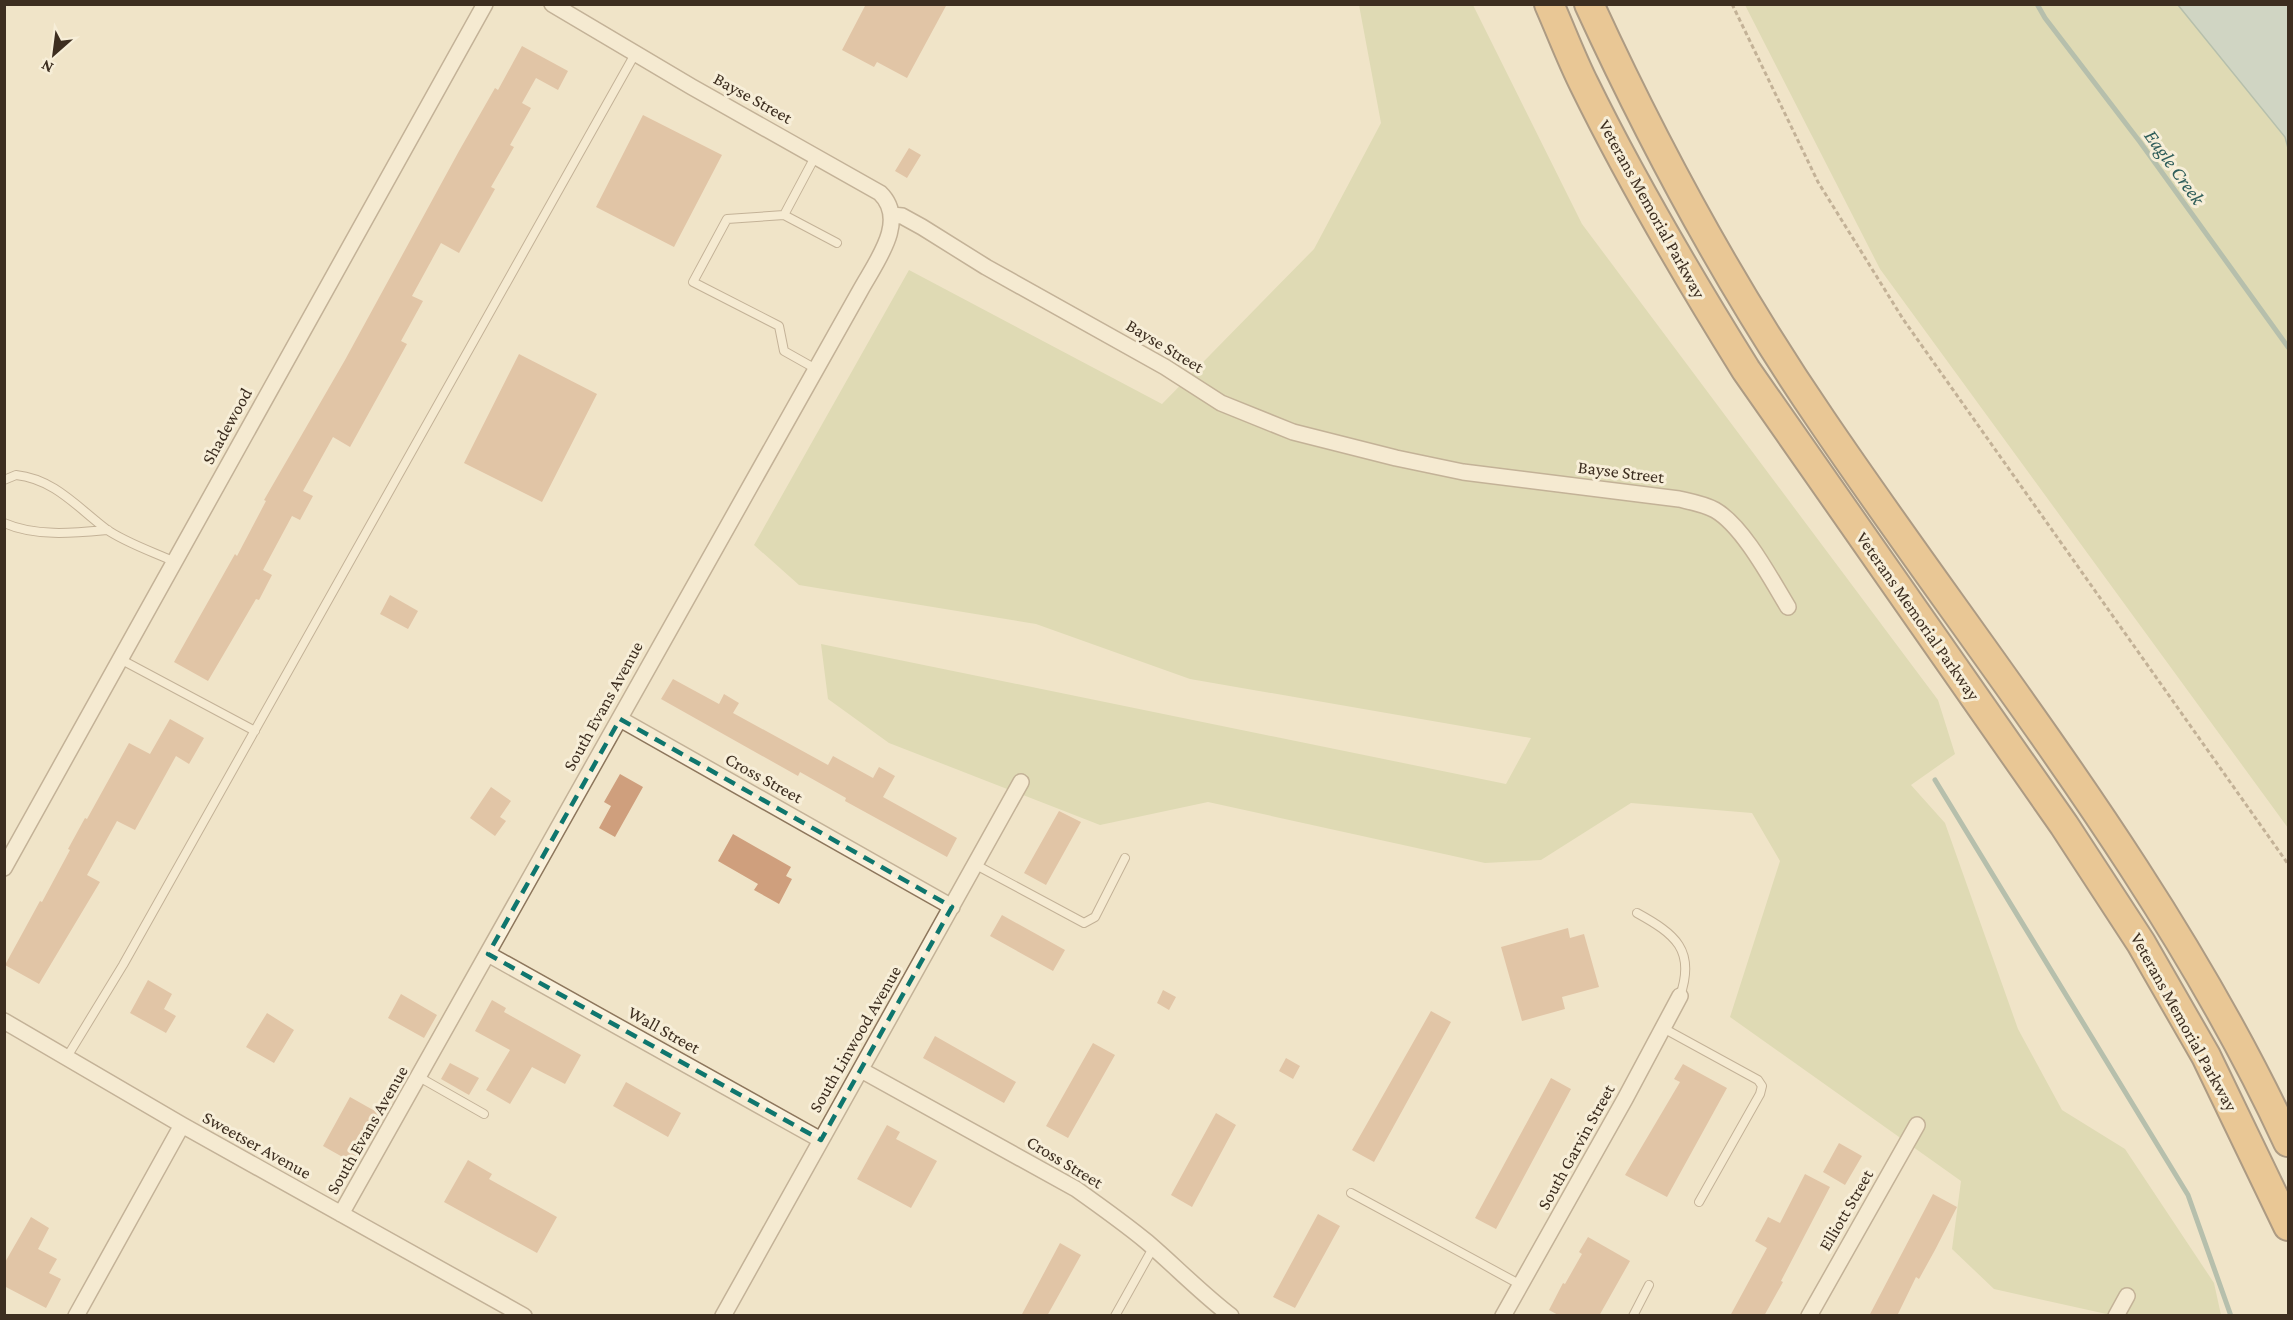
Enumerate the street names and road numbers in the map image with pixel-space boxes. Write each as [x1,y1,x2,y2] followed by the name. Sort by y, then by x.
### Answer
[710,68,797,128] street label: Bayse Street
[1595,116,1710,302] street label: Veterans Memorial Parkway
[1123,315,1208,377] street label: Bayse Street
[198,384,256,468] street label: Shadewood
[1577,457,1666,487] street label: Bayse Street
[1852,528,1984,705] street label: Veterans Memorial Parkway
[559,638,647,774] street label: South Evans Avenue
[722,749,807,808] street label: Cross Street
[2127,929,2242,1115] street label: Veterans Memorial Parkway
[805,962,905,1116] street label: South Linwood Avenue
[625,1002,704,1058] street label: Wall Street
[322,1062,412,1198] street label: South Evans Avenue
[1533,1080,1619,1213] street label: South Garvin Street
[199,1107,315,1183] street label: Sweetser Avenue
[1023,1131,1108,1193] street label: Cross Street
[1815,1165,1878,1254] street label: Elliott Street

